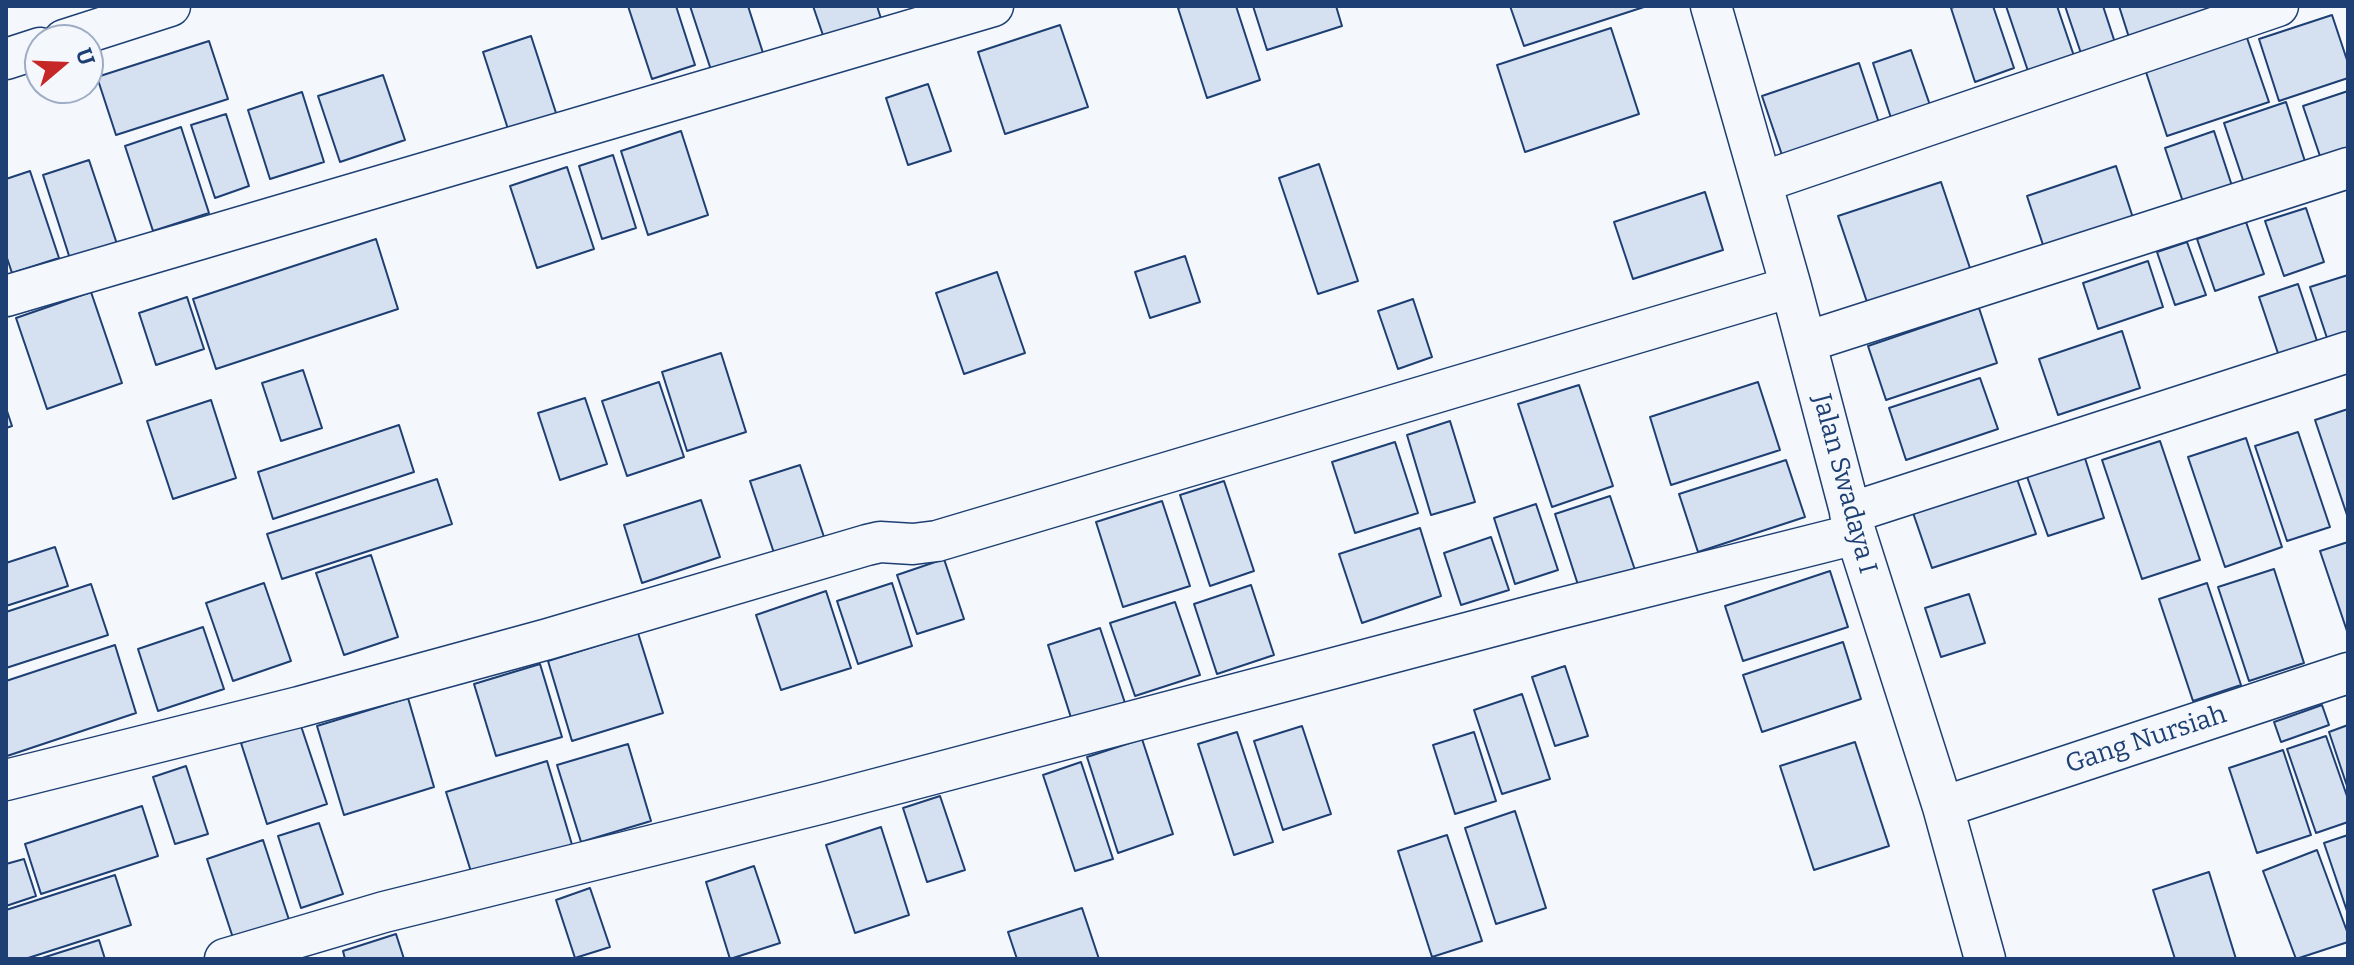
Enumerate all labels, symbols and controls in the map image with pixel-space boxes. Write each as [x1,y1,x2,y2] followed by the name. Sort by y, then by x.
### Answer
[24,24,104,104] north arrow
[70,45,101,69] text: U
[1805,391,1883,577] street label: Jalan Swadaya I
[2062,699,2230,781] street label: Gang Nursiah

